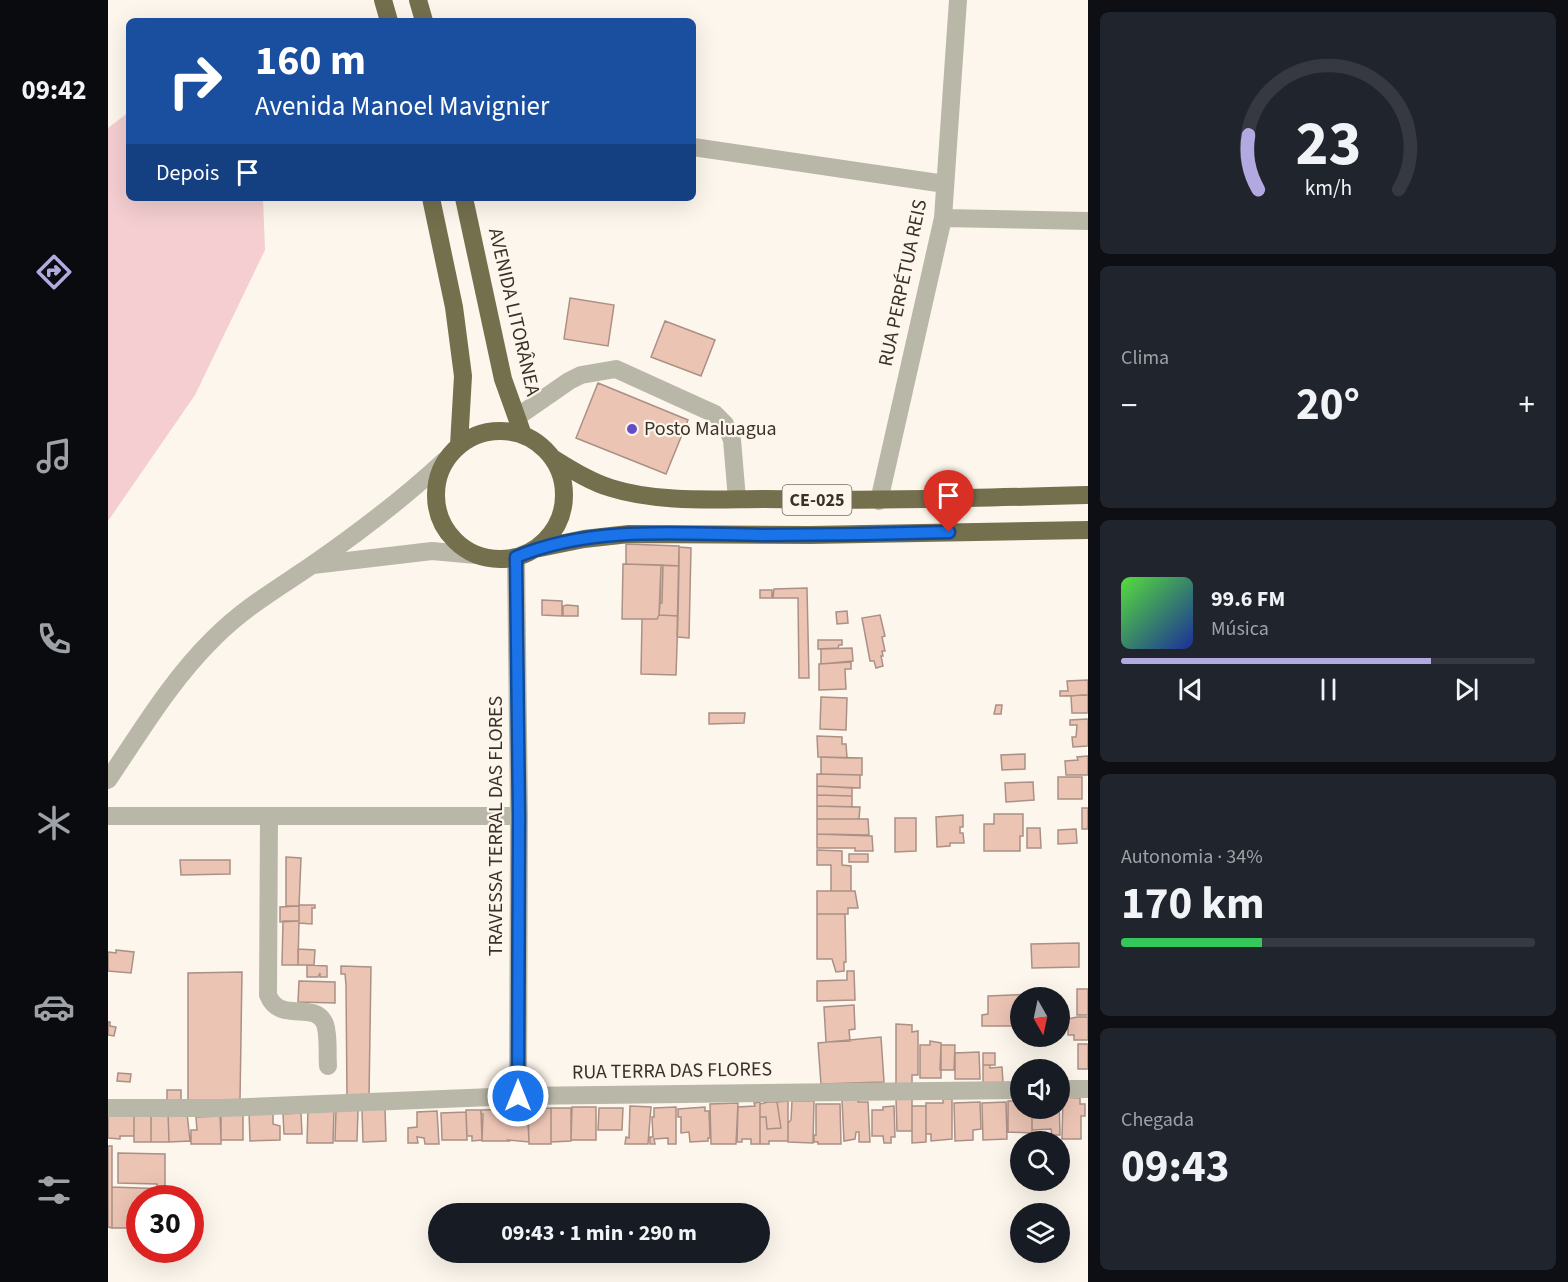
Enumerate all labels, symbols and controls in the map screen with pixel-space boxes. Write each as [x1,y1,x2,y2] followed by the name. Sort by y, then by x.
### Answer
[255,31,366,91] text: 160 m
[156,42,234,120] icon: right
[21,71,87,110] text: 09:42
[255,87,549,126] text: Avenida Manoel Mavignier
[1295,100,1361,189] text: 23
[231,156,264,189] icon: arrive
[156,157,219,189] text: Depois
[1304,173,1352,204] text: km/h
[872,197,934,369] street label: RUA PERPÉTUA REIS
[481,225,547,399] street label: AVENIDA LITORÂNEA
[33,251,75,293] icon: directions
[1121,344,1169,372] text: Clima
[1296,373,1360,437] text: 20°
[1121,382,1137,429] text: −
[1519,382,1535,429] text: +
[644,415,777,443] place label: Posto Maluagua
[625,422,639,436] marker: Posto Maluagua
[33,435,75,477] icon: music
[923,470,974,532] pin
[932,479,965,512] icon: arrive
[782,485,852,515] road number: CE-025
[1211,583,1285,615] text: 99.6 FM
[1211,615,1269,643] text: Música
[33,618,75,660] icon: phone
[1174,673,1207,706] icon: previous
[1312,673,1345,706] icon: pause
[1450,673,1483,706] icon: next
[482,696,510,956] street label: TRAVESSA TERRAL DAS FLORES
[33,802,75,844] icon: climate
[1121,843,1263,871] text: Autonomia · 34%
[1121,872,1265,936] text: 170 km
[33,986,75,1028] icon: car
[1010,987,1070,1047] north arrow
[1010,987,1070,1263] map controls
[572,1055,772,1087] street label: RUA TERRA DAS FLORES
[1010,1059,1070,1119] button: sound
[486,1064,550,1128] position arrow
[1121,1106,1194,1134] text: Chegada
[1010,1131,1070,1191] button: search
[1121,1135,1230,1199] text: 09:43
[33,1169,75,1211] icon: filters
[126,1185,204,1263] speed limit sign: 30
[1010,1203,1070,1263] button: layers
[501,1217,697,1249] text: 09:43 · 1 min · 290 m

